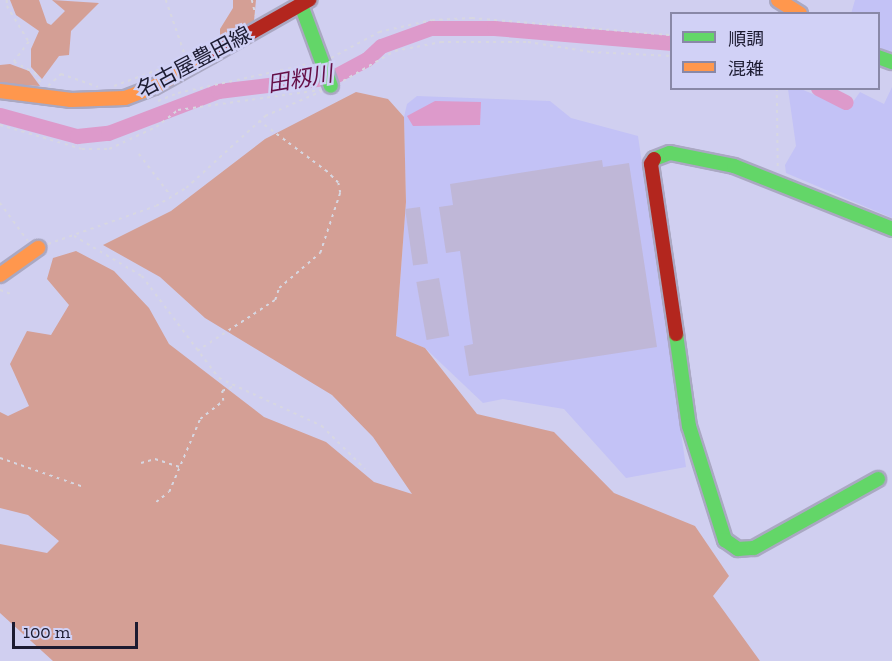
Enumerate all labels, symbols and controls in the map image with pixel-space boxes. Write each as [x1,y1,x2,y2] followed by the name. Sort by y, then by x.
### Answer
[670,12,880,90] legend
[132,21,256,103] street label: 名古屋豊田線
[728,28,764,50] text: 順調
[728,58,764,80] text: 混雑
[265,60,335,98] water label: 田籾川
[15,610,141,648] scale bar
[23,621,70,643] text: 100 m

